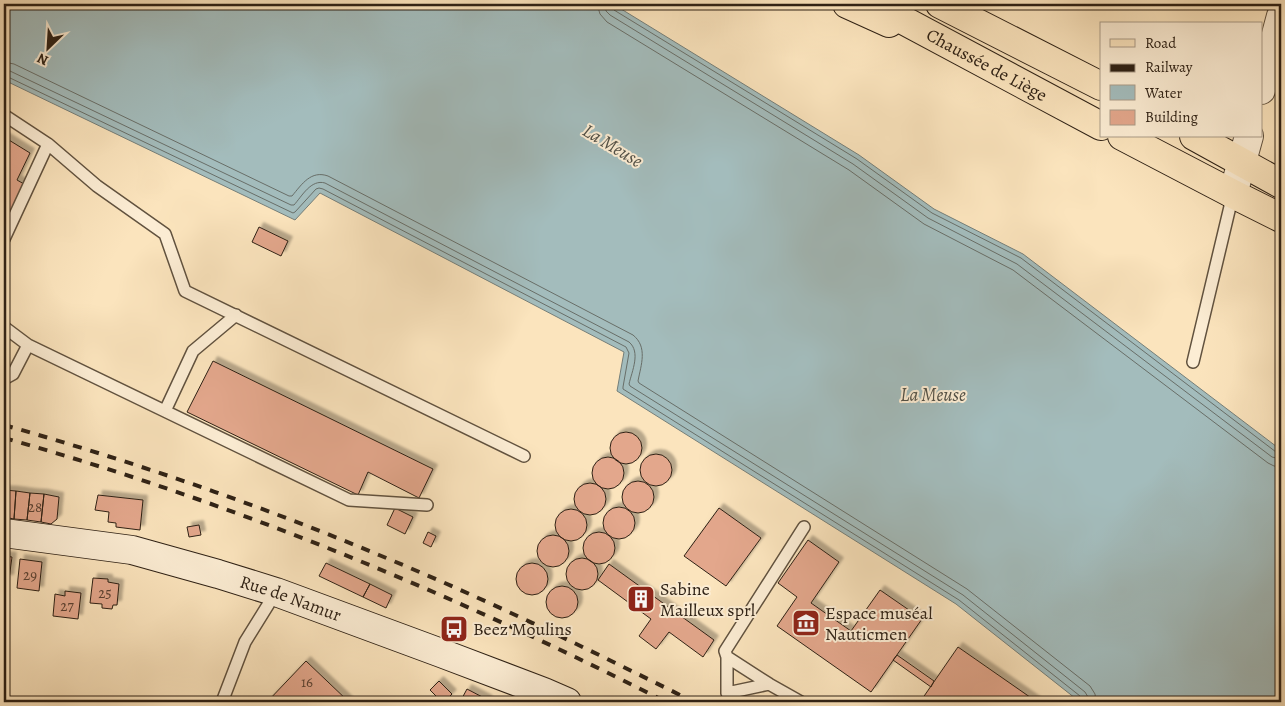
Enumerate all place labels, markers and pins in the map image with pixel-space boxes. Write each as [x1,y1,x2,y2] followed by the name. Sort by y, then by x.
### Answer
[660,577,756,622] place label: Sabine Mailleux sprl
[626,584,656,614] building icon: Sabine Mailleux sprl
[825,601,933,646] place label: Espace muséal Nauticmen
[791,608,821,638] museum icon: Espace muséal Nauticmen
[439,614,469,644] bus stop icon: Beez Moulins
[473,617,572,641] place label: Beez Moulins

